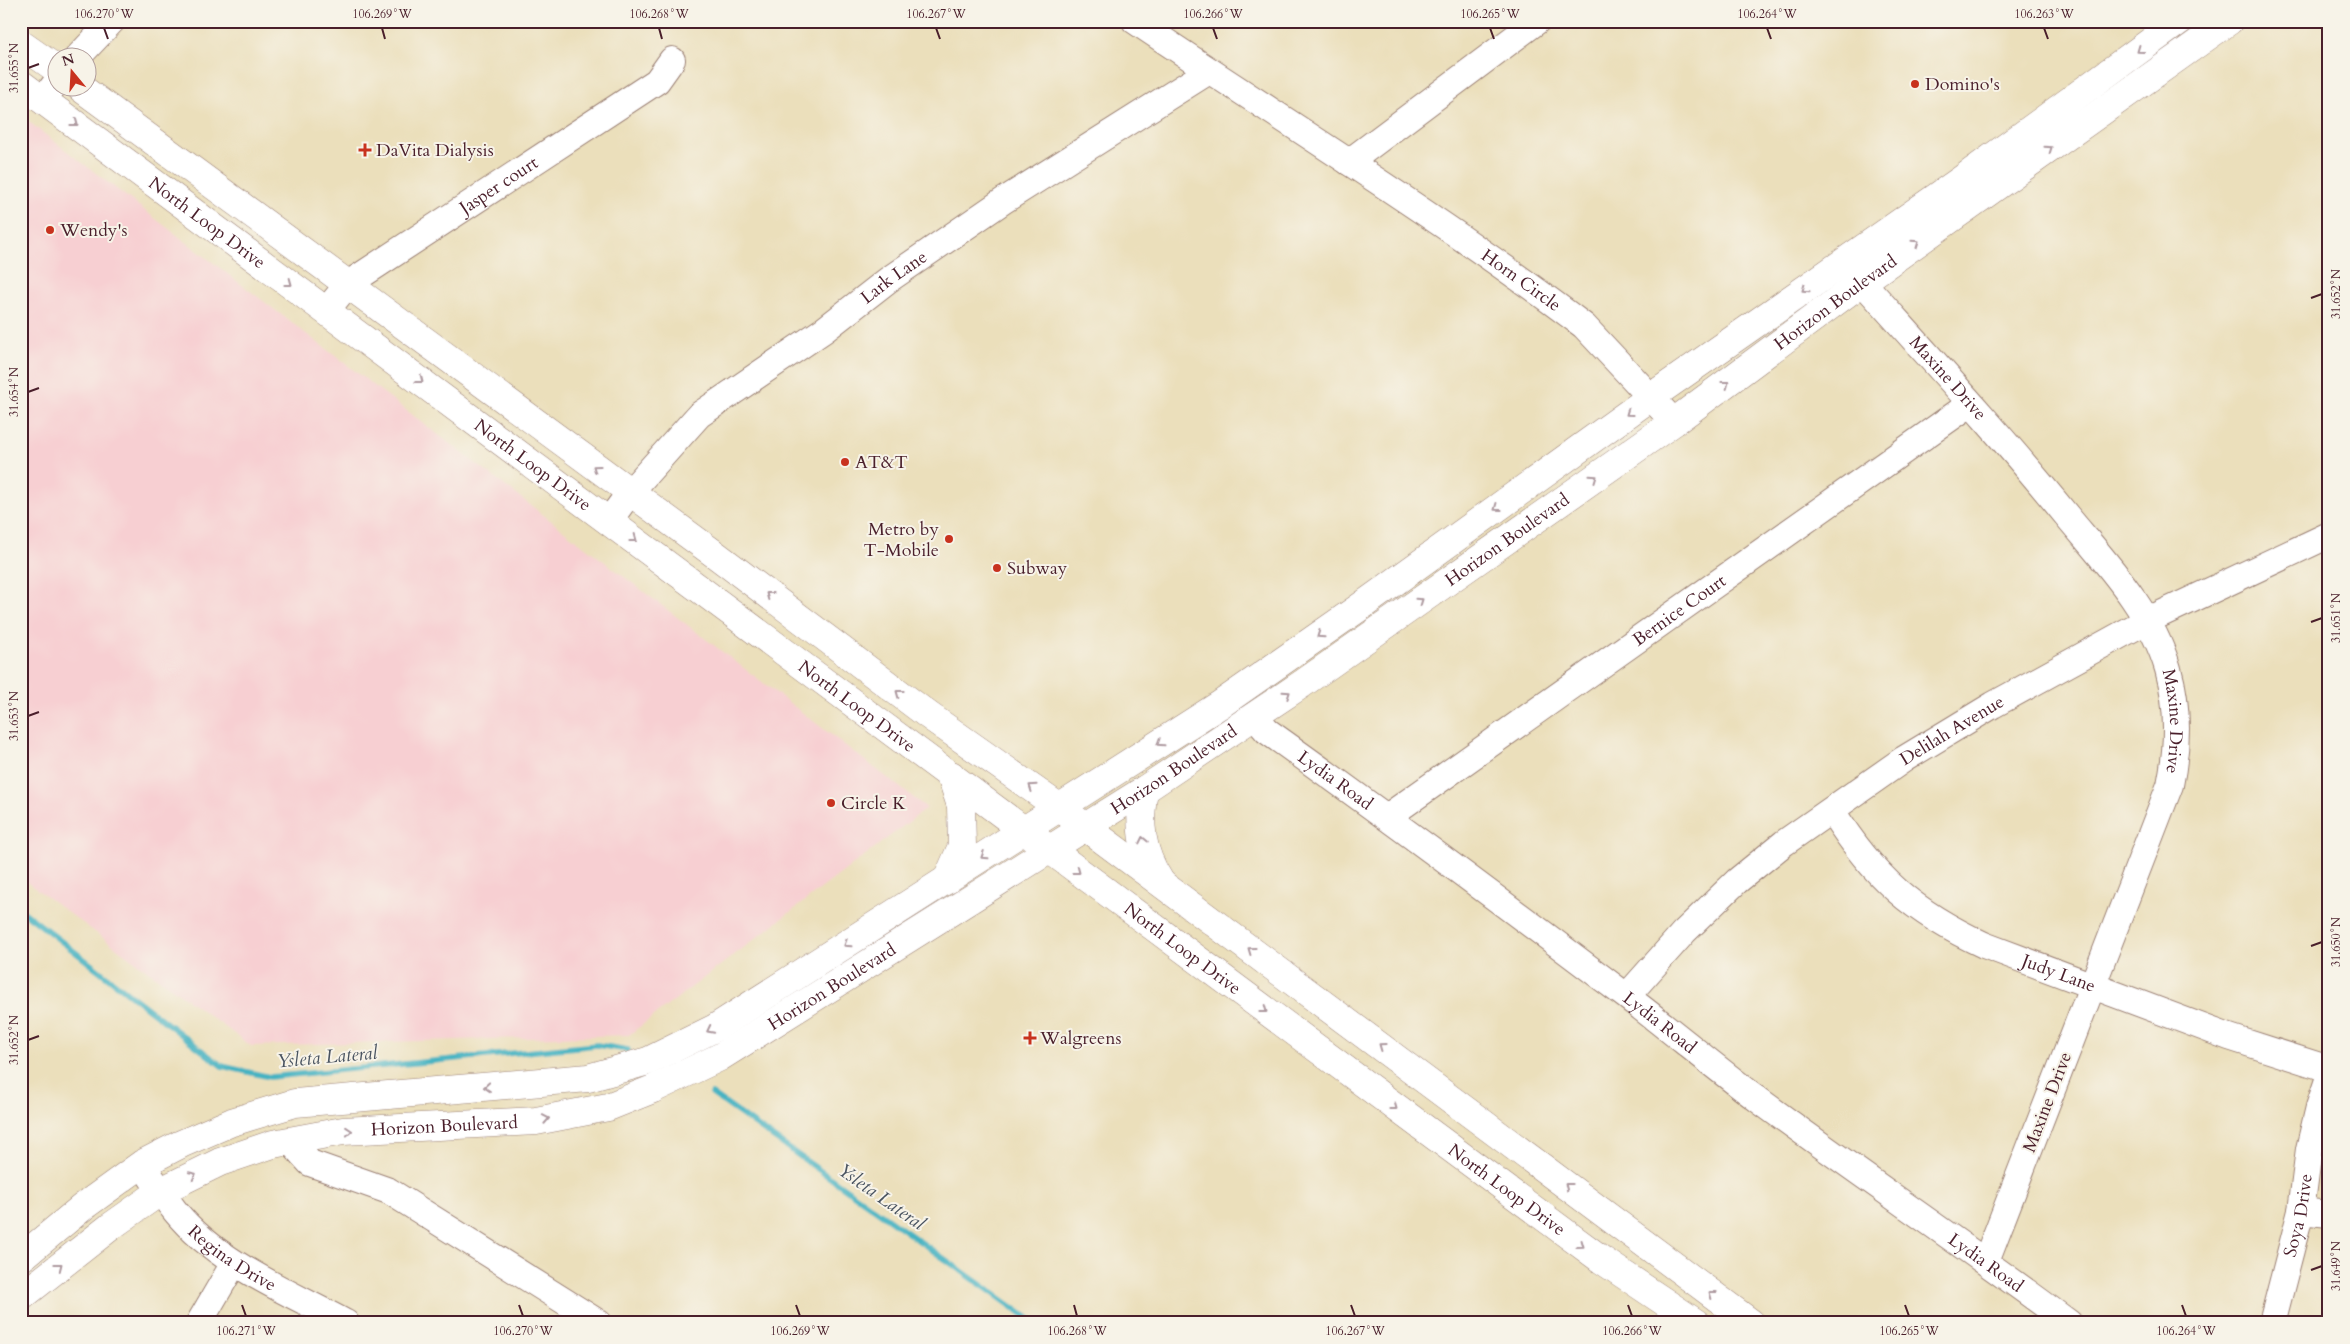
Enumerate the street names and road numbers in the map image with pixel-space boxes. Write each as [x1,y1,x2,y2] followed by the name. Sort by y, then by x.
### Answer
[452,150,543,222] street label: Jasper court
[143,171,271,275] street label: North Loop Drive
[1476,243,1566,318] street label: Horn Circle
[855,245,932,310] street label: Lark Lane
[1769,249,1902,356] street label: Horizon Boulevard
[1903,330,1992,426] street label: Maxine Drive
[469,413,596,517] street label: North Loop Drive
[1440,487,1575,593] street label: Horizon Boulevard
[1628,569,1731,652] street label: Bernice Court
[793,655,920,758] street label: North Loop Drive
[2156,666,2188,776] street label: Maxine Drive
[1895,689,2009,772] street label: Delilah Avenue
[1106,719,1243,821] street label: Horizon Boulevard
[1292,745,1378,816] street label: Lydia Road
[1119,897,1246,1001] street label: North Loop Drive
[763,937,901,1037] street label: Horizon Boulevard
[2015,947,2099,999] street label: Judy Lane
[1618,986,1702,1060] street label: Lydia Road
[2017,1048,2078,1156] street label: Maxine Drive
[370,1110,519,1143] street label: Horizon Boulevard
[1443,1138,1570,1242] street label: North Loop Drive
[2278,1172,2319,1260] street label: Soya Drive
[182,1220,280,1298] street label: Regina Drive
[1943,1227,2029,1299] street label: Lydia Road

